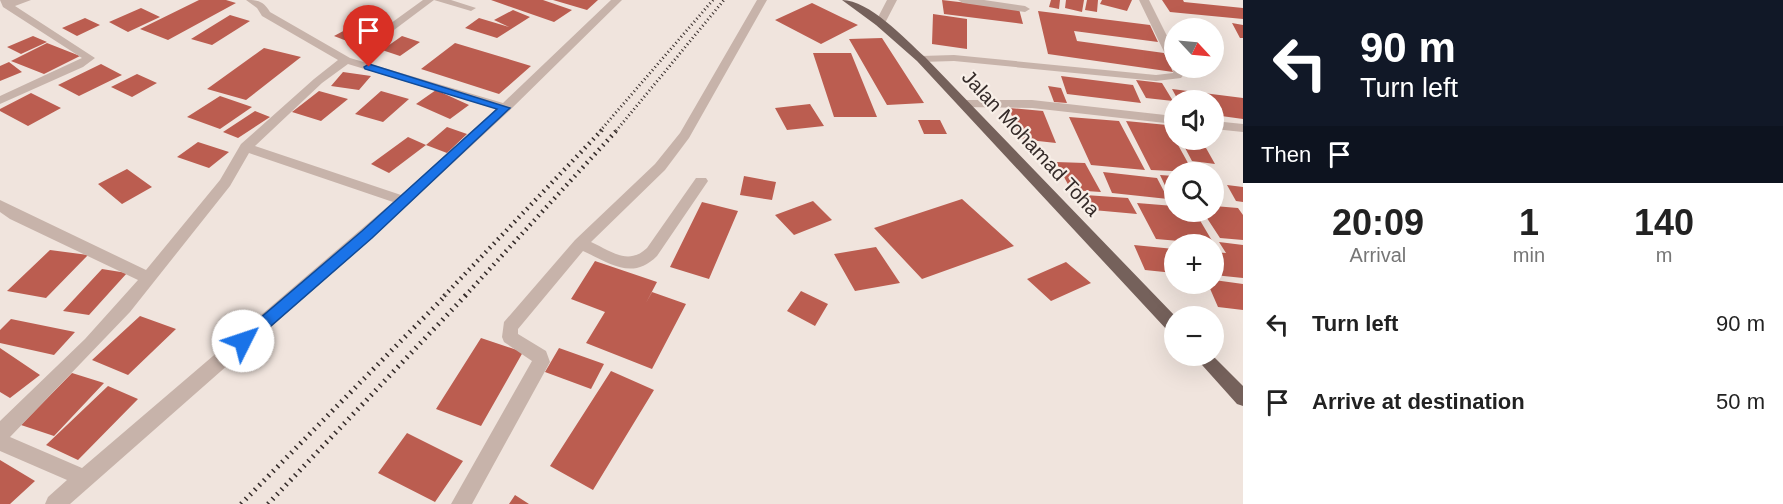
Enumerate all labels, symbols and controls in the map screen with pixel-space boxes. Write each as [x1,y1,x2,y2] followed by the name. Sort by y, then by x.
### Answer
[343,5,394,67] pin
[352,14,385,47] icon: arrive
[1164,18,1224,78] north arrow
[1164,18,1224,366] map controls
[1261,24,1339,102] icon: left
[1360,24,1456,71] text: 90 m
[958,66,1105,221] street label: Jalan Mohamad Toha
[1360,73,1458,103] text: Turn left
[1164,90,1224,150] button: sound
[1323,138,1356,171] icon: arrive
[1261,142,1311,167] text: Then
[1164,162,1224,222] button: search
[1332,202,1424,243] text: 20:09
[1519,202,1539,243] text: 1
[1634,202,1694,243] text: 140
[1164,234,1224,294] button: +
[1350,244,1406,266] text: Arrival
[1513,244,1545,266] text: min
[1656,244,1672,266] text: m
[1164,306,1224,366] button: −
[1261,308,1294,341] icon: left
[211,309,275,373] position arrow
[1312,311,1398,336] text: Turn left
[1716,311,1765,336] text: 90 m
[1261,386,1294,419] icon: arrive
[1312,389,1525,414] text: Arrive at destination
[1716,389,1765,414] text: 50 m

